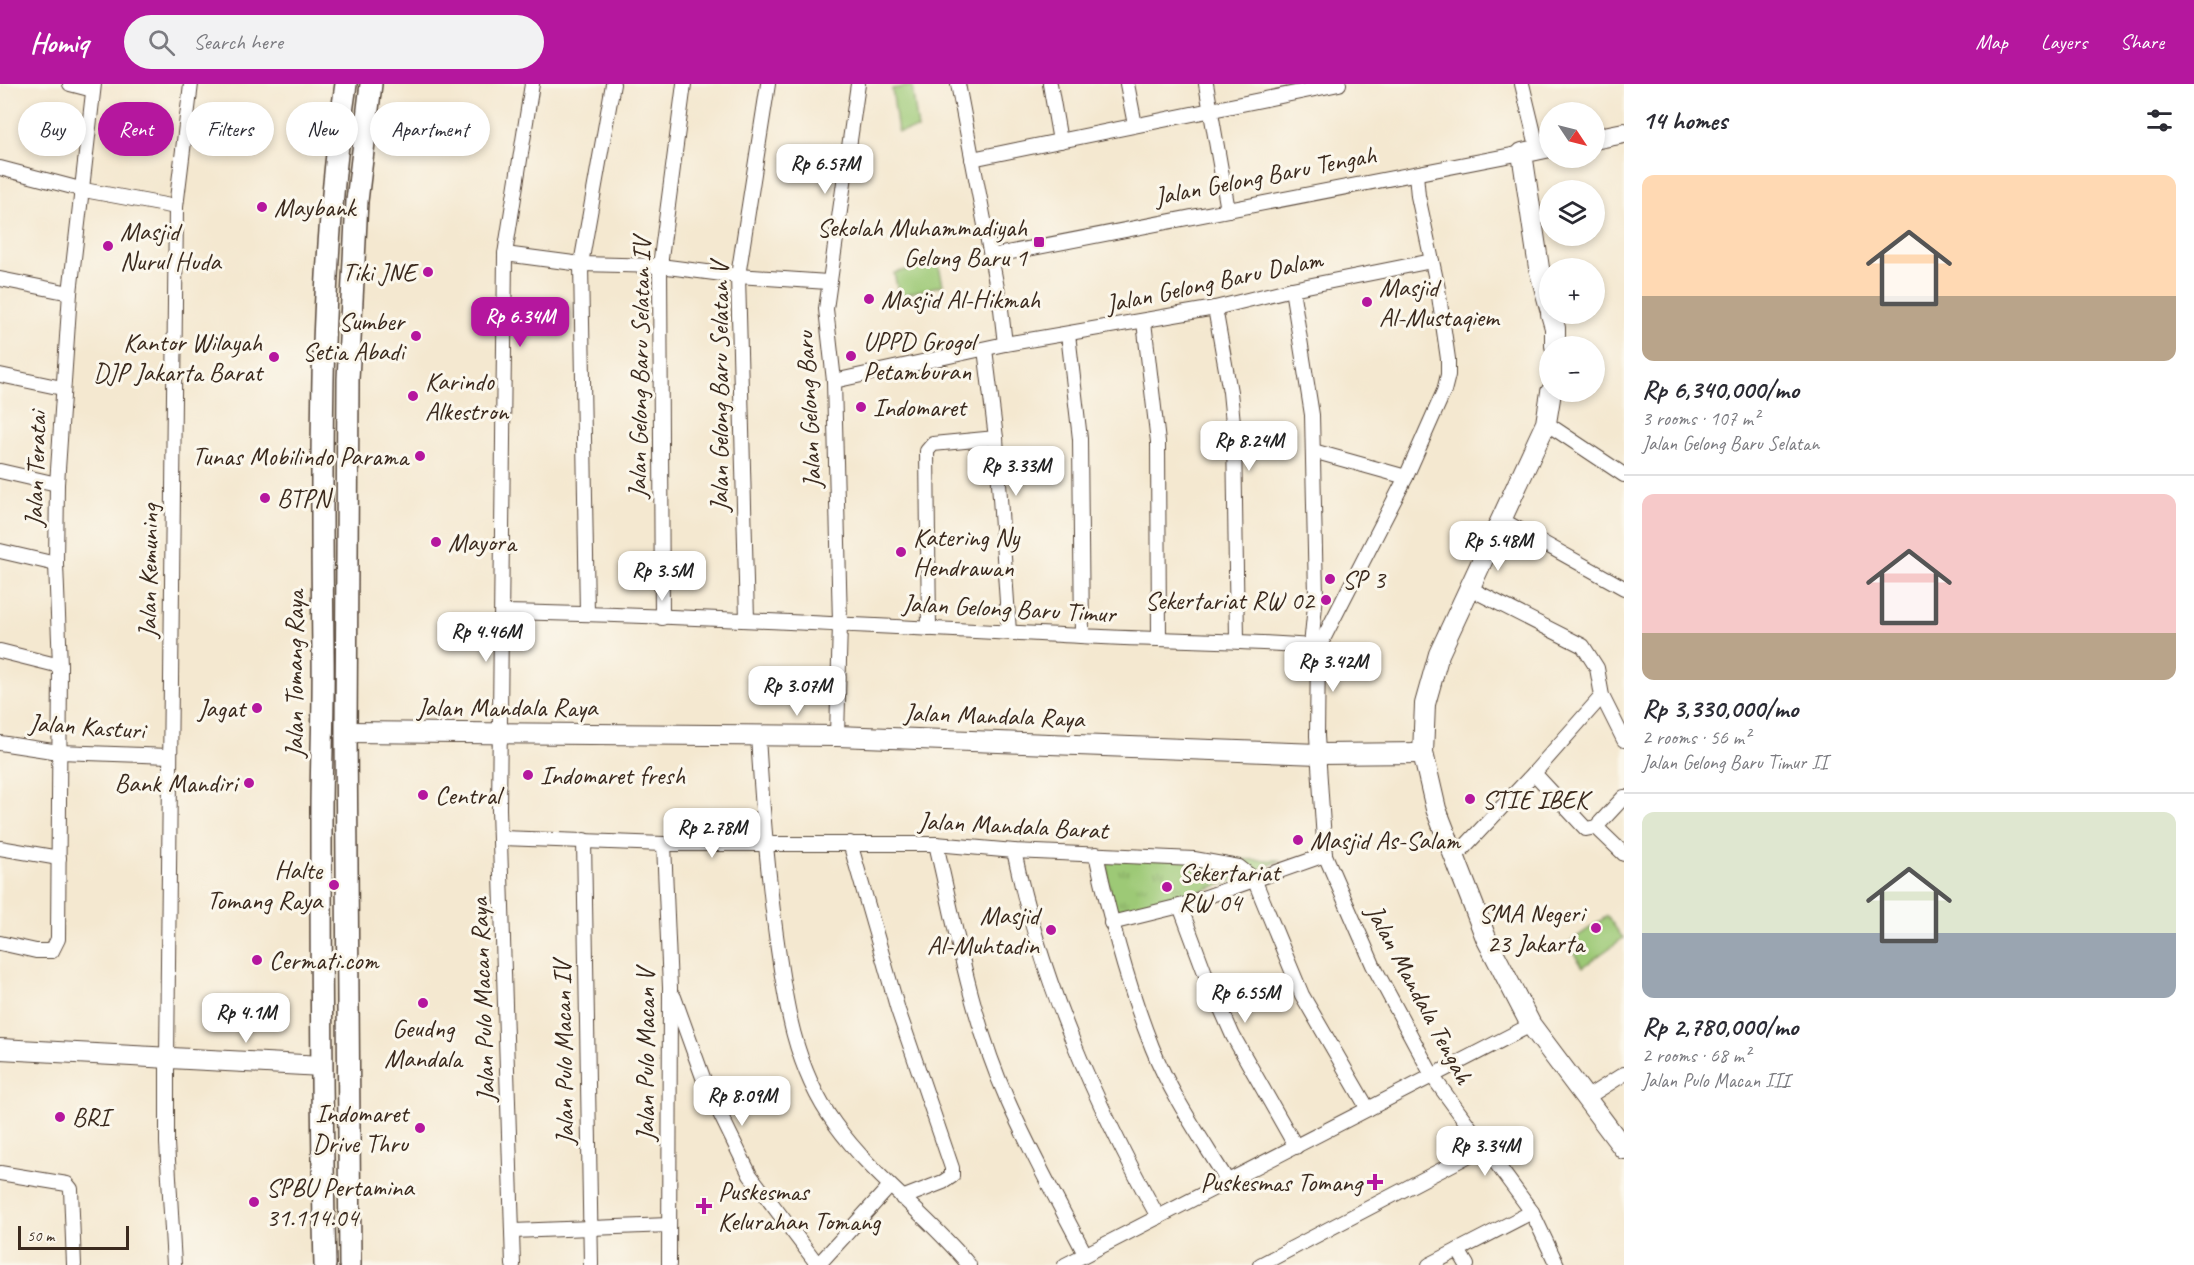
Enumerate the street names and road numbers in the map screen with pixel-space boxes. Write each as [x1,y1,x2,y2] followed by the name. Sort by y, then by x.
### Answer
[1150,138,1380,214] street label: Jalan Gelong Baru Tengah
[621,232,658,501] street label: Jalan Gelong Baru Selatan IV
[1101,242,1327,321] street label: Jalan Gelong Baru Dalam
[703,257,736,514] street label: Jalan Gelong Baru Selatan V
[788,329,829,491] street label: Jalan Gelong Baru
[17,408,54,529] street label: Jalan Teratai
[131,502,166,640] street label: Jalan Kemuning
[899,586,1118,631] street label: Jalan Gelong Baru Timur
[278,588,311,760] street label: Jalan Tomang Raya
[415,691,599,724] street label: Jalan Mandala Raya
[901,696,1086,735] street label: Jalan Mandala Raya
[26,706,149,747] street label: Jalan Kasturi
[916,804,1111,847] street label: Jalan Mandala Barat
[462,896,503,1105] street label: Jalan Pulo Macan Raya
[1357,897,1481,1091] street label: Jalan Mandala Tengah
[545,956,582,1147] street label: Jalan Pulo Macan IV
[629,963,662,1143] street label: Jalan Pulo Macan V

